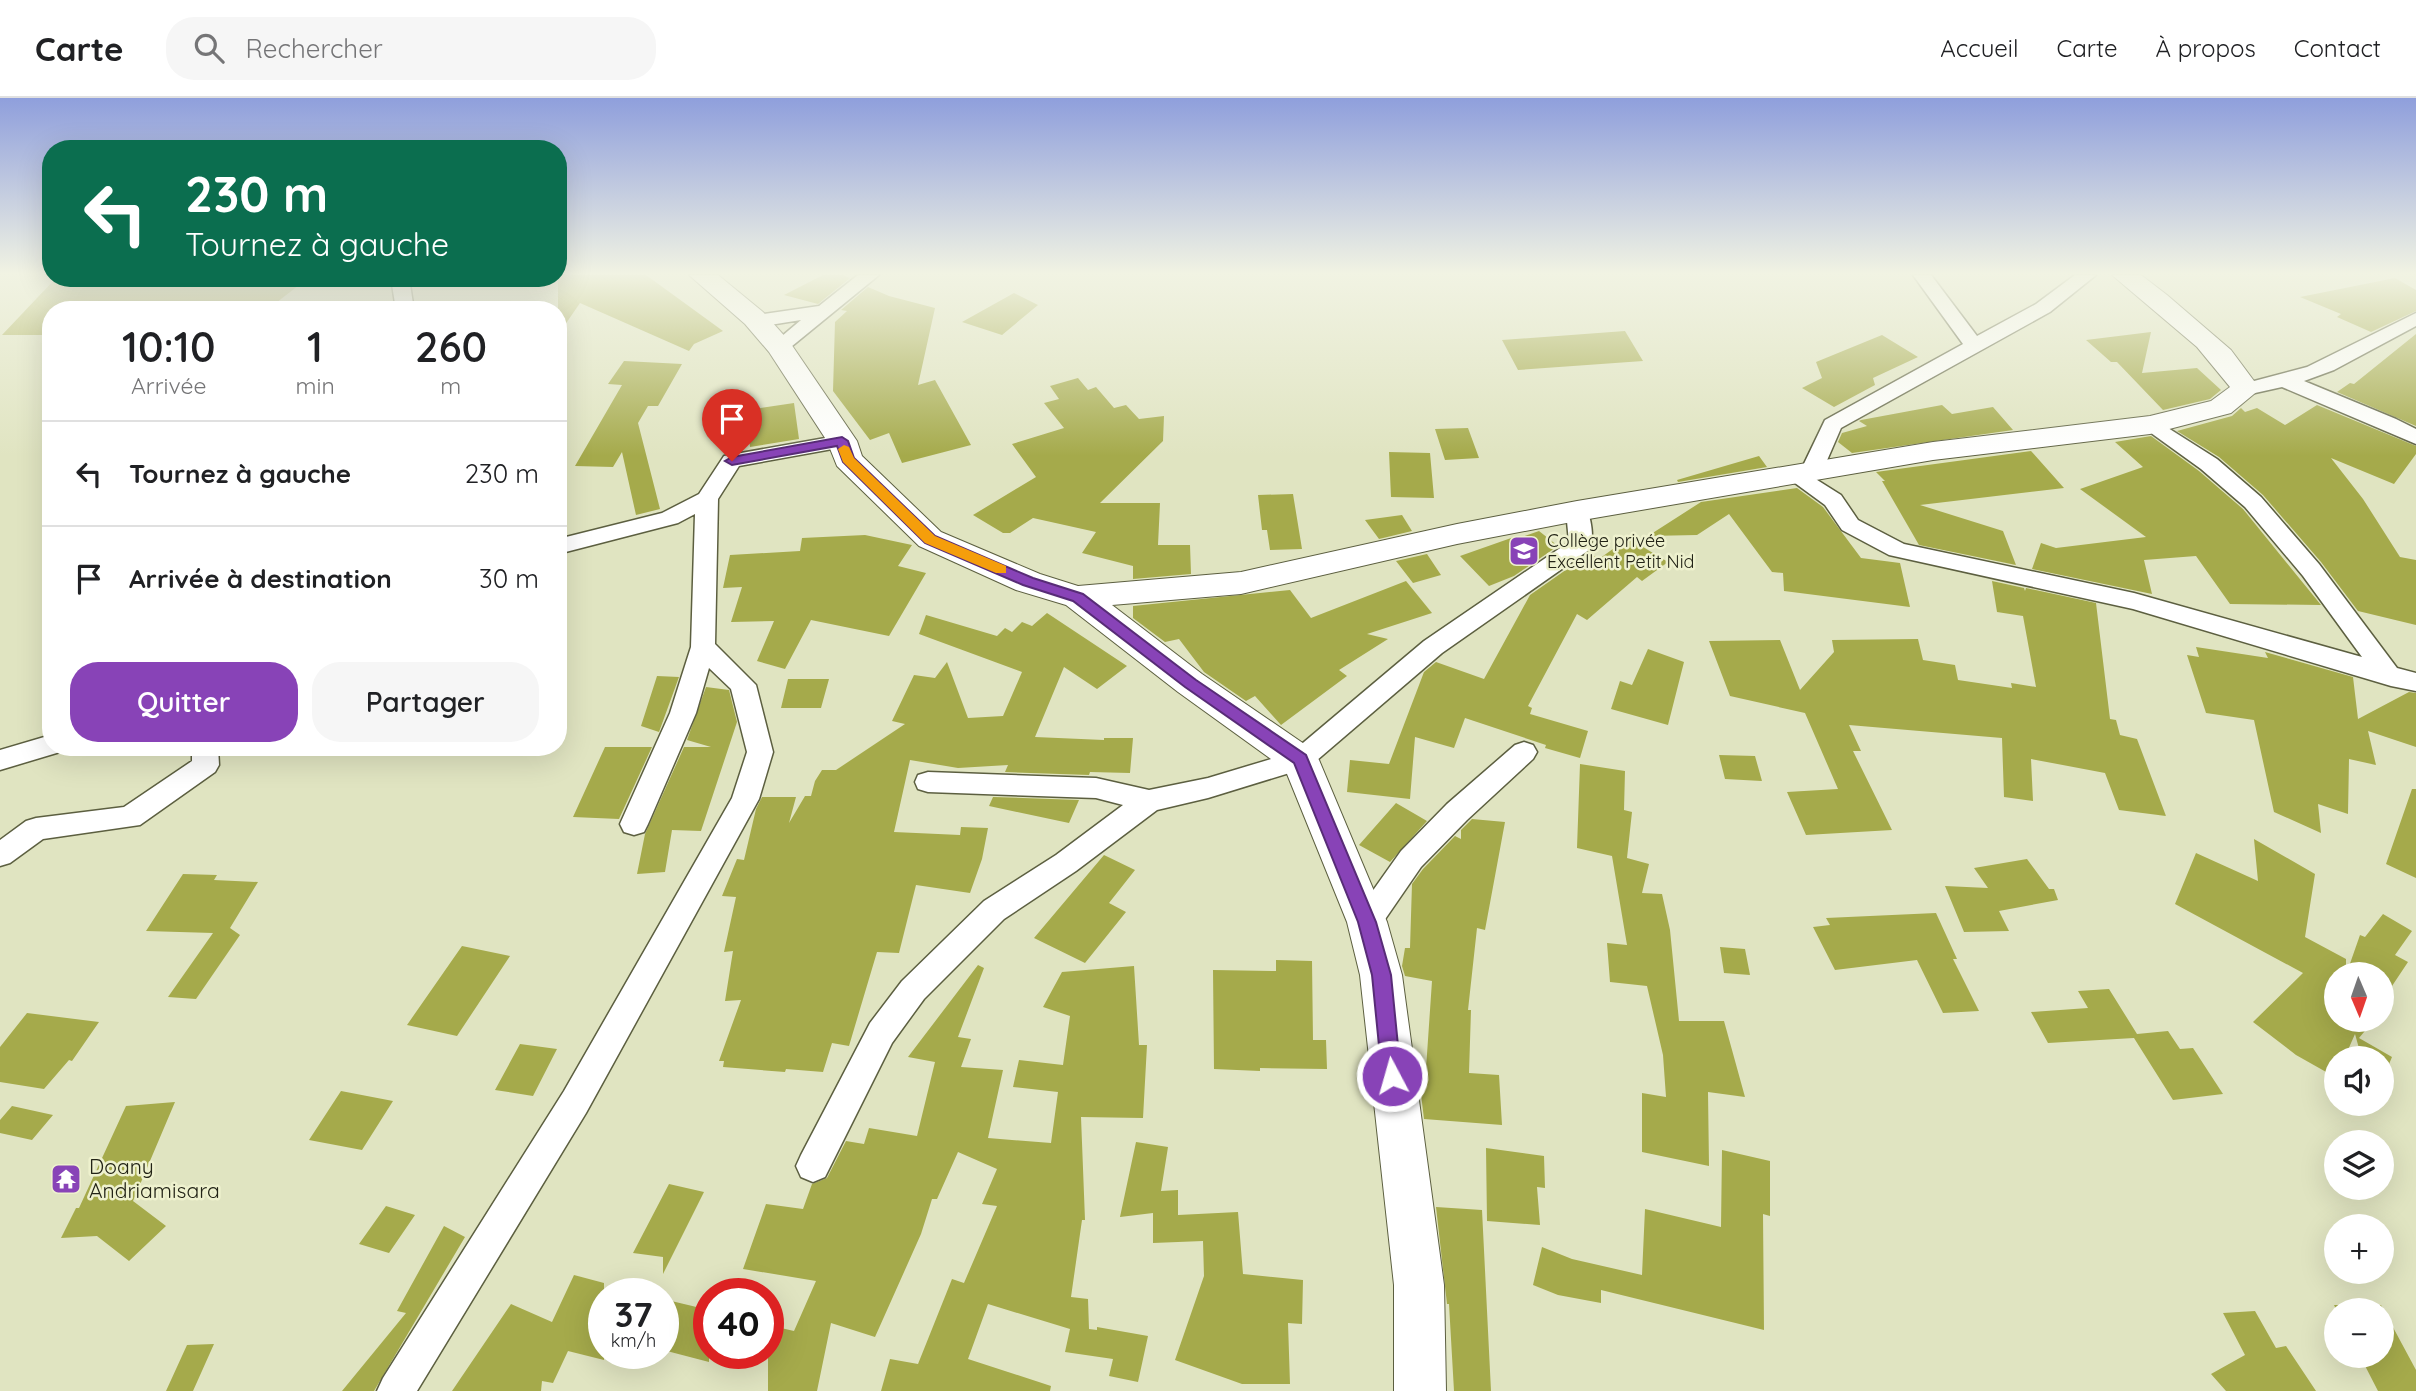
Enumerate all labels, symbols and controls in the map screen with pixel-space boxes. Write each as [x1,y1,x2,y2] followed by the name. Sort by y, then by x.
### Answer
[166,17,656,80] search box
[35,28,124,69] text: Carte
[190,29,228,67] icon: search
[246,32,383,65] text: Rechercher
[1940,33,2019,63] text: Accueil
[2057,33,2118,63] text: Carte
[2156,33,2256,63] text: À propos
[2294,33,2381,63] text: Contact
[185,163,328,224] text: 230 m
[70,168,161,259] icon: left
[185,224,449,264] text: Tournez à gauche
[122,320,216,373] text: 10:10
[307,320,323,373] text: 1
[415,320,487,373] text: 260
[131,371,207,400] text: Arrivée
[296,371,335,400] text: min
[440,371,461,400] text: m
[702,389,762,461] pin
[713,400,751,438] icon: arrive
[70,455,108,493] icon: left
[129,457,351,490] text: Tournez à gauche
[465,457,539,490] text: 230 m
[1547,529,1694,573] place label: Collège privée Excellent Petit Nid
[1507,534,1541,568] school or university icon: Collège privée Excellent Petit Nid
[70,560,108,598] icon: arrive
[129,562,392,595] text: Arrivée à destination
[479,562,539,595] text: 30 m
[70,662,298,742] button: Quitter
[312,662,539,742] button: Partager
[2324,962,2394,1032] north arrow
[2324,962,2394,1368] map controls
[1355,1039,1429,1113] position arrow
[2324,1046,2394,1116] button: sound
[2324,1130,2394,1200] button: layers
[89,1153,220,1203] place label: Doany Andriamisara
[49,1162,83,1196] temple icon: Doany Andriamisara
[2324,1214,2394,1284] button: +
[693,1278,784,1369] speed limit sign: 40
[614,1292,653,1336] text: 37
[2324,1298,2394,1368] button: −
[611,1329,656,1352] text: km/h

